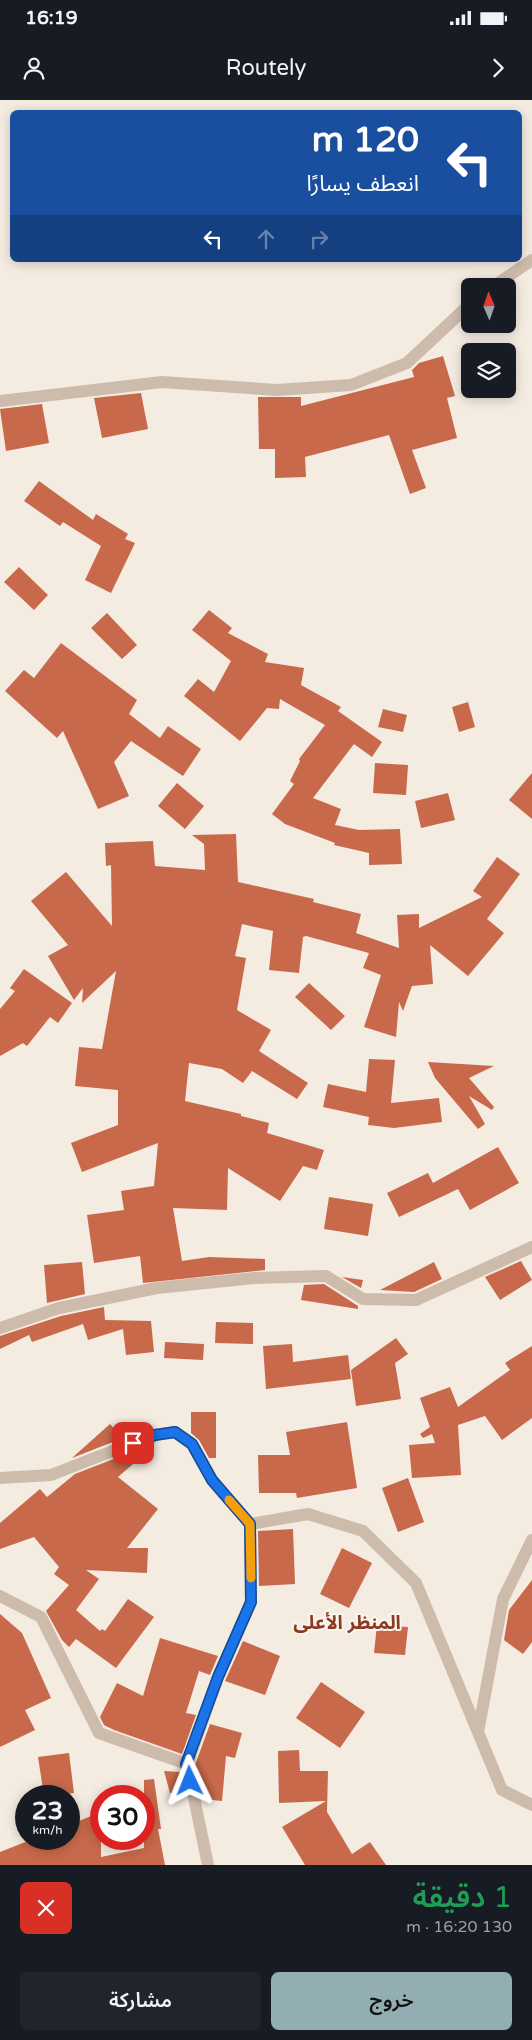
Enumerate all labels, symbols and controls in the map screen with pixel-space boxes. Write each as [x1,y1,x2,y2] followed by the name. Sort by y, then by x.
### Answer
[25,7,78,29] text: 16:19
[20,54,48,82] icon: person
[484,54,512,82] icon: forward
[226,55,306,81] text: Routely
[312,119,419,161] text: 120 m
[437,130,502,195] icon: left
[306,171,419,197] text: انعطف يسارًا
[199,225,227,253] icon: left
[252,225,280,253] icon: ahead
[305,225,333,253] icon: right
[461,278,516,332] north arrow
[461,278,516,398] map controls
[461,343,516,398] button: layers
[112,1422,154,1464] pin
[119,1429,147,1457] icon: arrive
[293,1611,401,1634] district label: المنظر الأعلى
[163,1754,215,1806] position arrow
[90,1785,155,1850] speed limit sign: 30
[32,1796,63,1826] text: 23
[32,1823,63,1837] text: km/h
[413,1879,512,1916] text: 1 دقيقة
[20,1882,72,1934] button: close
[406,1917,512,1937] text: 130 m · 16:20
[20,1972,261,2030] button: مشاركة
[271,1972,512,2030] button: خروج

